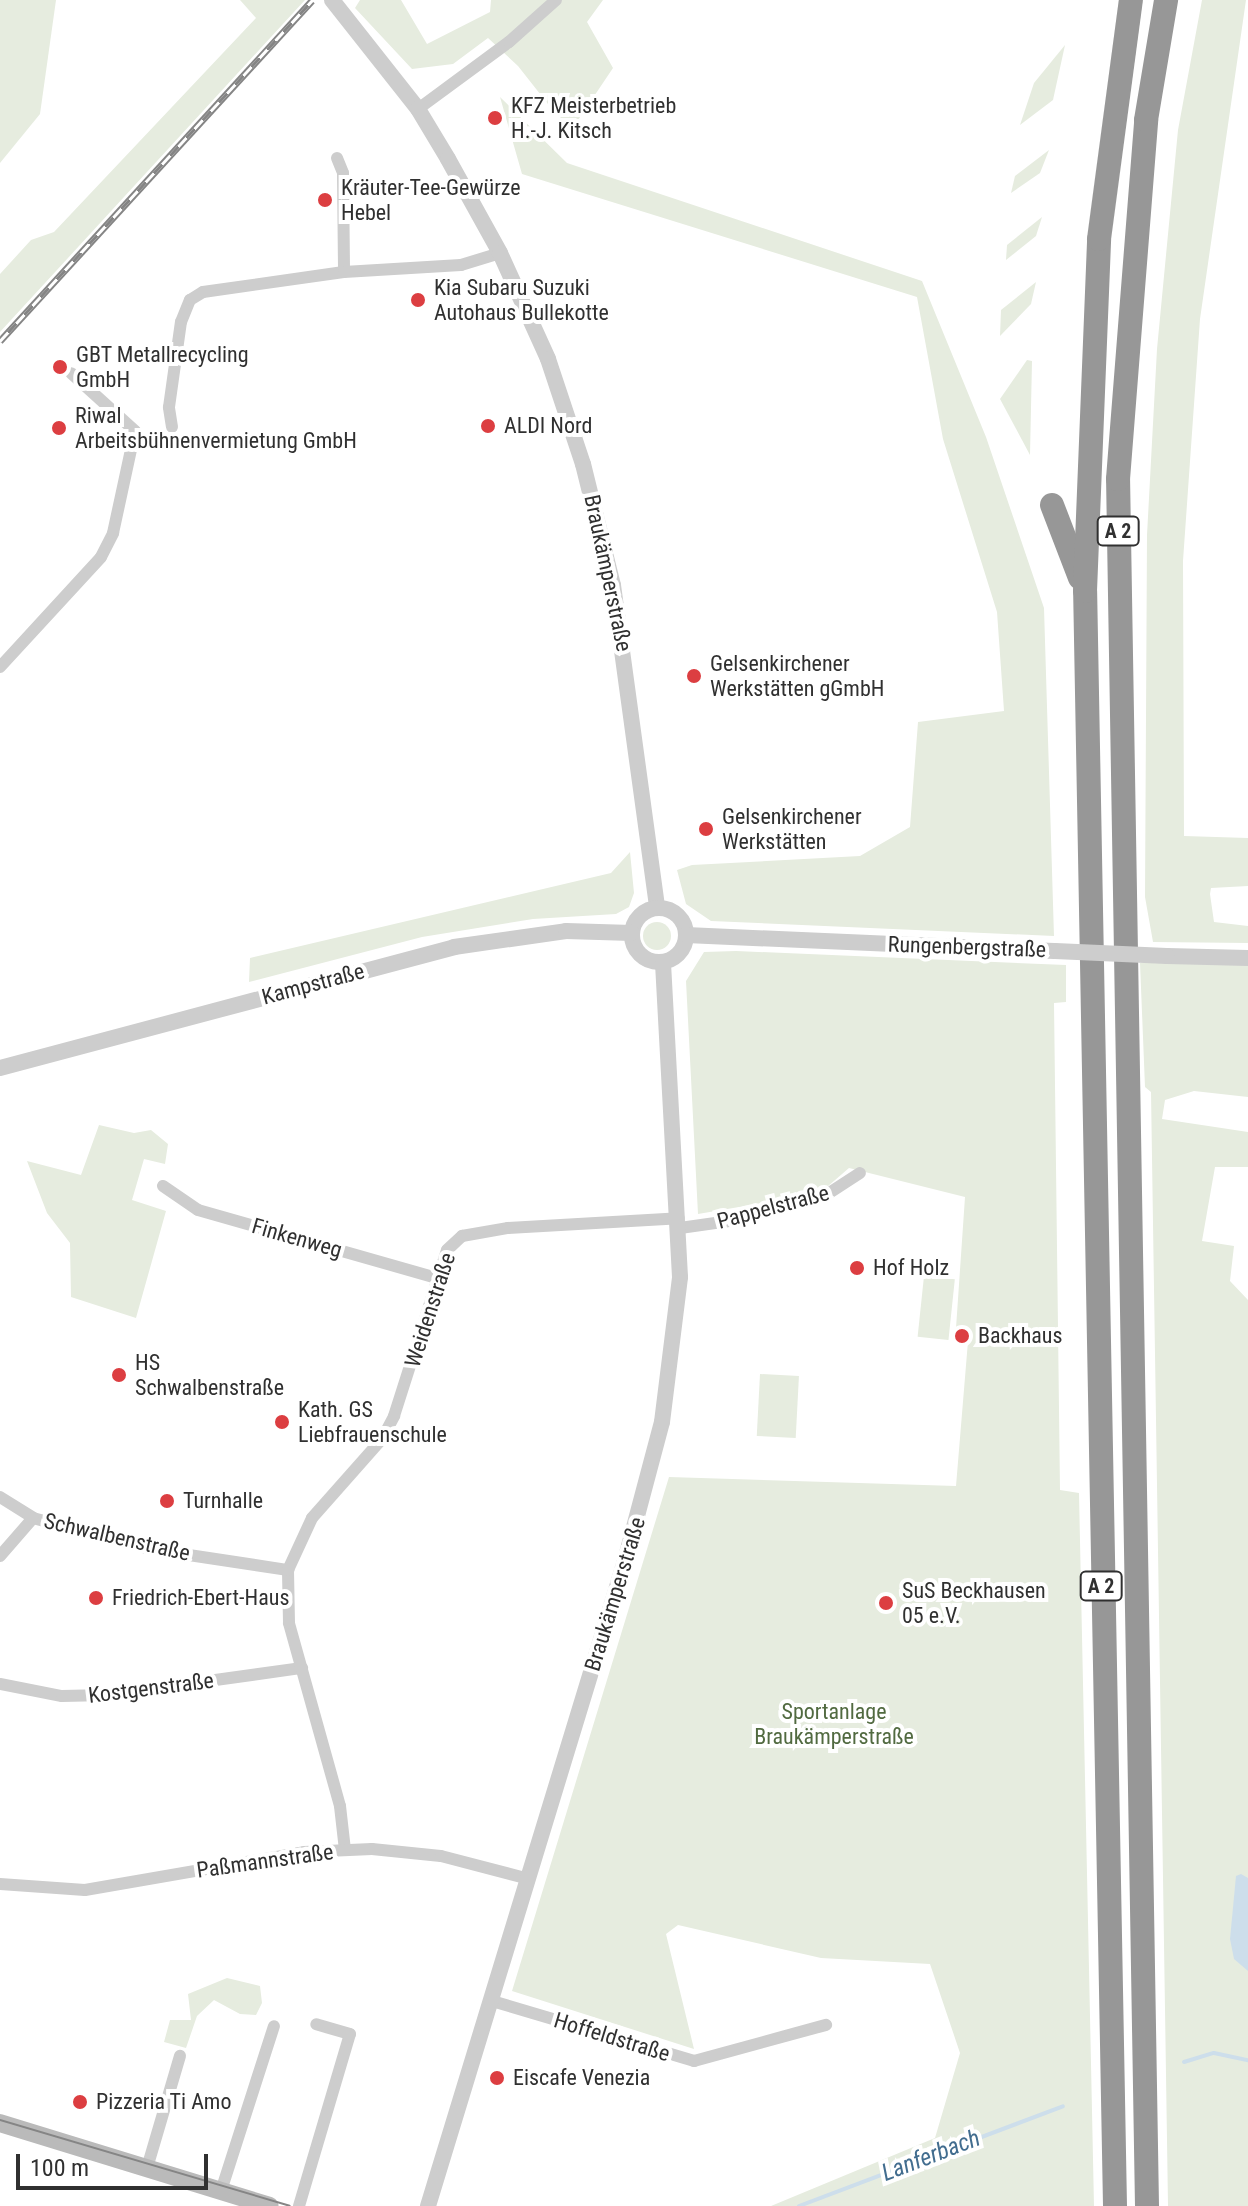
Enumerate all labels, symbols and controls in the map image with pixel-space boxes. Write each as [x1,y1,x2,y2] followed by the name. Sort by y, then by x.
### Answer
[511,92,676,144] place label: KFZ Meisterbetrieb H.-J. Kitsch
[486,109,504,127] marker: KFZ Meisterbetrieb H.-J. Kitsch
[341,174,521,226] place label: Kräuter-Tee-Gewürze Hebel
[316,191,334,209] marker: Kräuter-Tee-Gewürze Hebel
[434,274,609,326] place label: Kia Subaru Suzuki Autohaus Bullekotte
[409,291,427,309] marker: Kia Subaru Suzuki Autohaus Bullekotte
[76,341,249,392] place label: GBT Metallrecycling GmbH
[51,358,69,376] marker: GBT Metallrecycling GmbH
[75,402,357,454] place label: Riwal Arbeitsbühnenvermietung GmbH
[504,413,592,439] place label: ALDI Nord
[479,417,497,435] marker: ALDI Nord
[50,419,68,437] marker: Riwal Arbeitsbühnenvermietung GmbH
[579,492,637,654] street label: Braukämperstraße
[1096,515,1140,547] road number: A 2
[710,650,884,702] place label: Gelsenkirchener Werkstätten gGmbH
[685,667,703,685] marker: Gelsenkirchener Werkstätten gGmbH
[722,803,862,854] place label: Gelsenkirchener Werkstätten
[697,820,715,838] marker: Gelsenkirchener Werkstätten
[887,931,1047,963] street label: Rungenbergstraße
[259,958,367,1010] street label: Kampstraße
[714,1179,832,1235] street label: Pappelstraße
[249,1213,345,1263] street label: Finkenweg
[399,1249,461,1371] street label: Weidenstraße
[873,1255,949,1281] place label: Hof Holz
[848,1259,866,1277] marker: Hof Holz
[978,1323,1062,1349] place label: Backhaus
[953,1327,971,1345] marker: Backhaus
[135,1349,284,1400] place label: HS Schwalbenstraße
[110,1366,128,1384] marker: HS Schwalbenstraße
[298,1396,447,1448] place label: Kath. GS Liebfrauenschule
[273,1413,291,1431] marker: Kath. GS Liebfrauenschule
[183,1488,263,1514] place label: Turnhalle
[158,1492,176,1510] marker: Turnhalle
[41,1507,193,1567] street label: Schwalbenstraße
[579,1514,651,1674] street label: Braukämperstraße
[1079,1570,1123,1602] road number: A 2
[902,1577,1046,1628] place label: SuS Beckhausen 05 e.V.
[112,1585,289,1611] place label: Friedrich-Ebert-Haus
[87,1589,105,1607] marker: Friedrich-Ebert-Haus
[877,1594,895,1612] marker: SuS Beckhausen 05 e.V.
[87,1667,215,1709] street label: Kostgenstraße
[754,1698,914,1750] park label: Sportanlage Braukämperstraße
[195,1838,335,1884] street label: Paßmannstraße
[551,2007,673,2067] street label: Hoffeldstraße
[513,2065,650,2091] place label: Eiscafe Venezia
[488,2069,506,2087] marker: Eiscafe Venezia
[96,2089,232,2115] place label: Pizzeria Ti Amo
[71,2093,89,2111] marker: Pizzeria Ti Amo
[878,2124,984,2188] water label: Lanferbach
[20,2138,212,2188] scale bar
[30,2154,89,2182] text: 100 m

